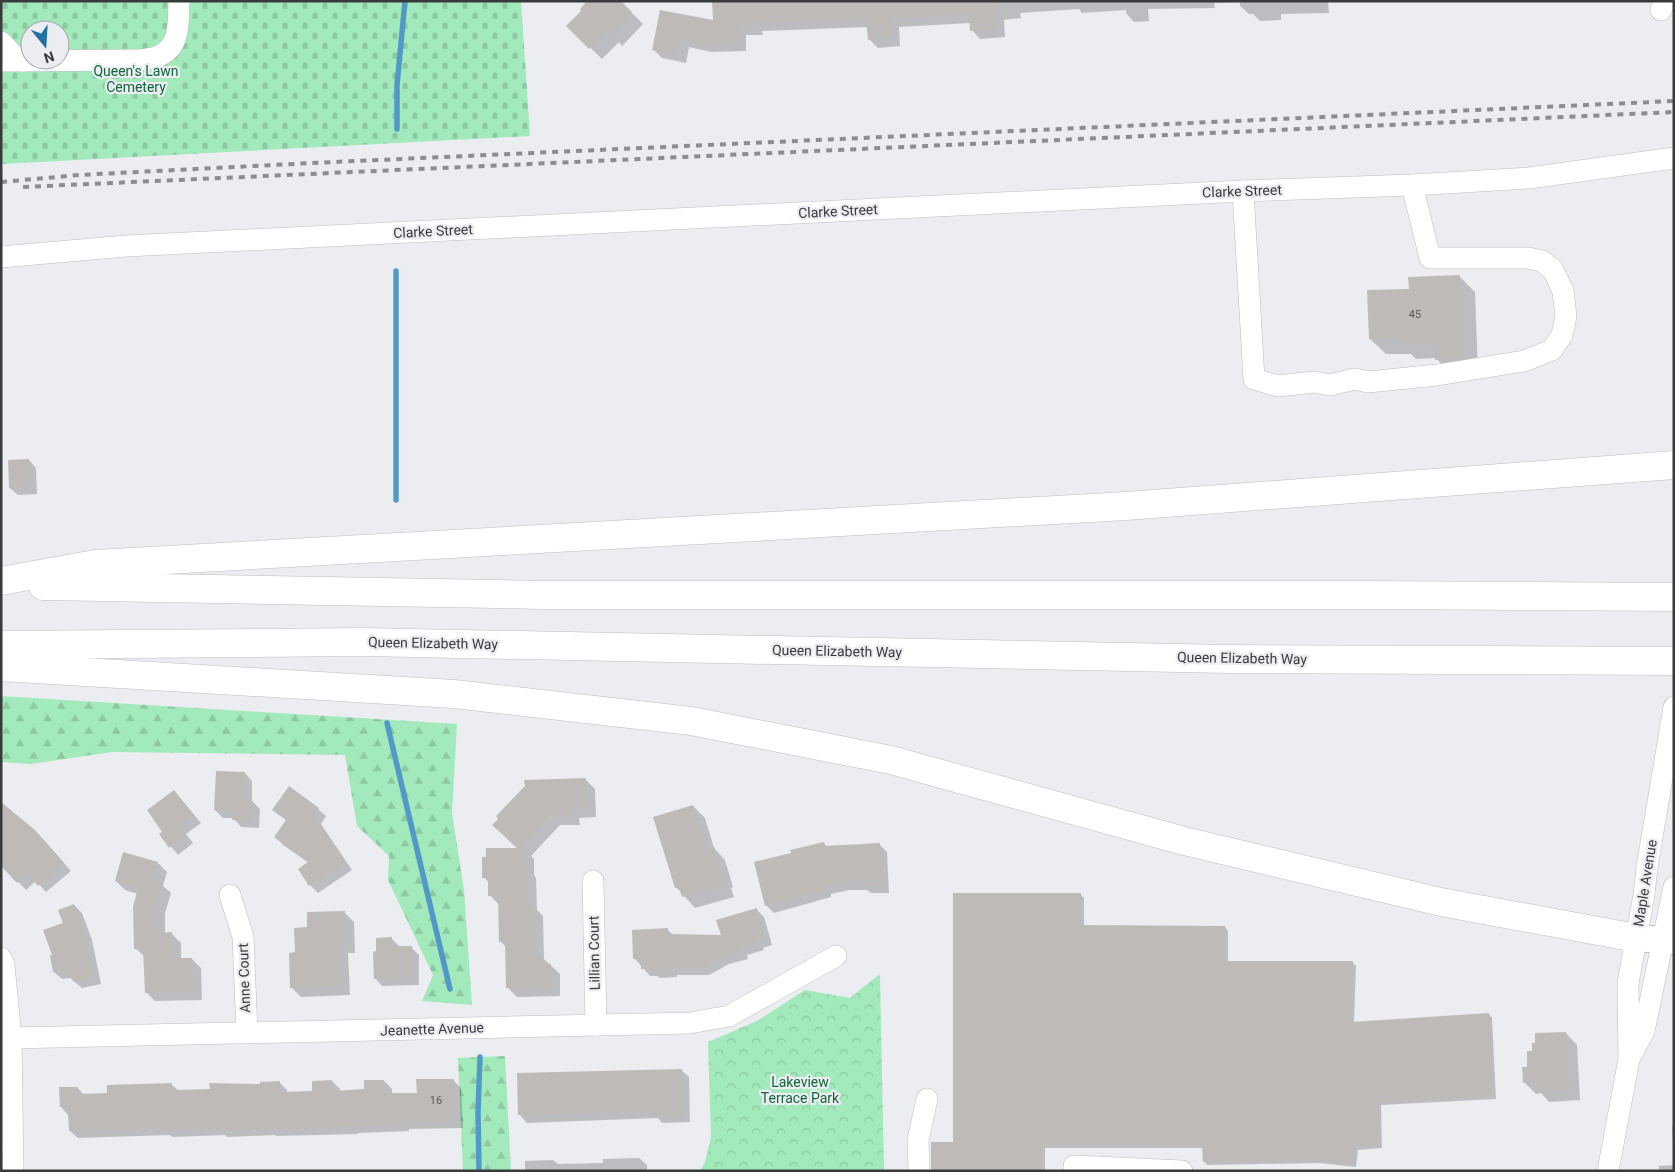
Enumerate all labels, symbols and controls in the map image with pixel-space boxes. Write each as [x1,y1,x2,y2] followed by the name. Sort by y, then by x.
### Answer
[20,20,70,70] north arrow
[42,48,56,67] text: N
[93,63,179,95] park label: Queen's Lawn Cemetery
[1202,182,1283,200] street label: Clarke Street
[798,201,879,221] street label: Clarke Street
[393,221,474,241] street label: Clarke Street
[1409,308,1421,321] house number: 45
[368,634,499,652] street label: Queen Elizabeth Way
[772,642,903,660] street label: Queen Elizabeth Way
[1177,649,1308,667] street label: Queen Elizabeth Way
[1630,838,1660,928] street label: Maple Avenue
[585,915,603,990] street label: Lillian Court
[235,942,253,1013] street label: Anne Court
[380,1019,484,1039] street label: Jeanette Avenue
[761,1074,840,1106] park label: Lakeview Terrace Park
[430,1094,442,1107] house number: 16

